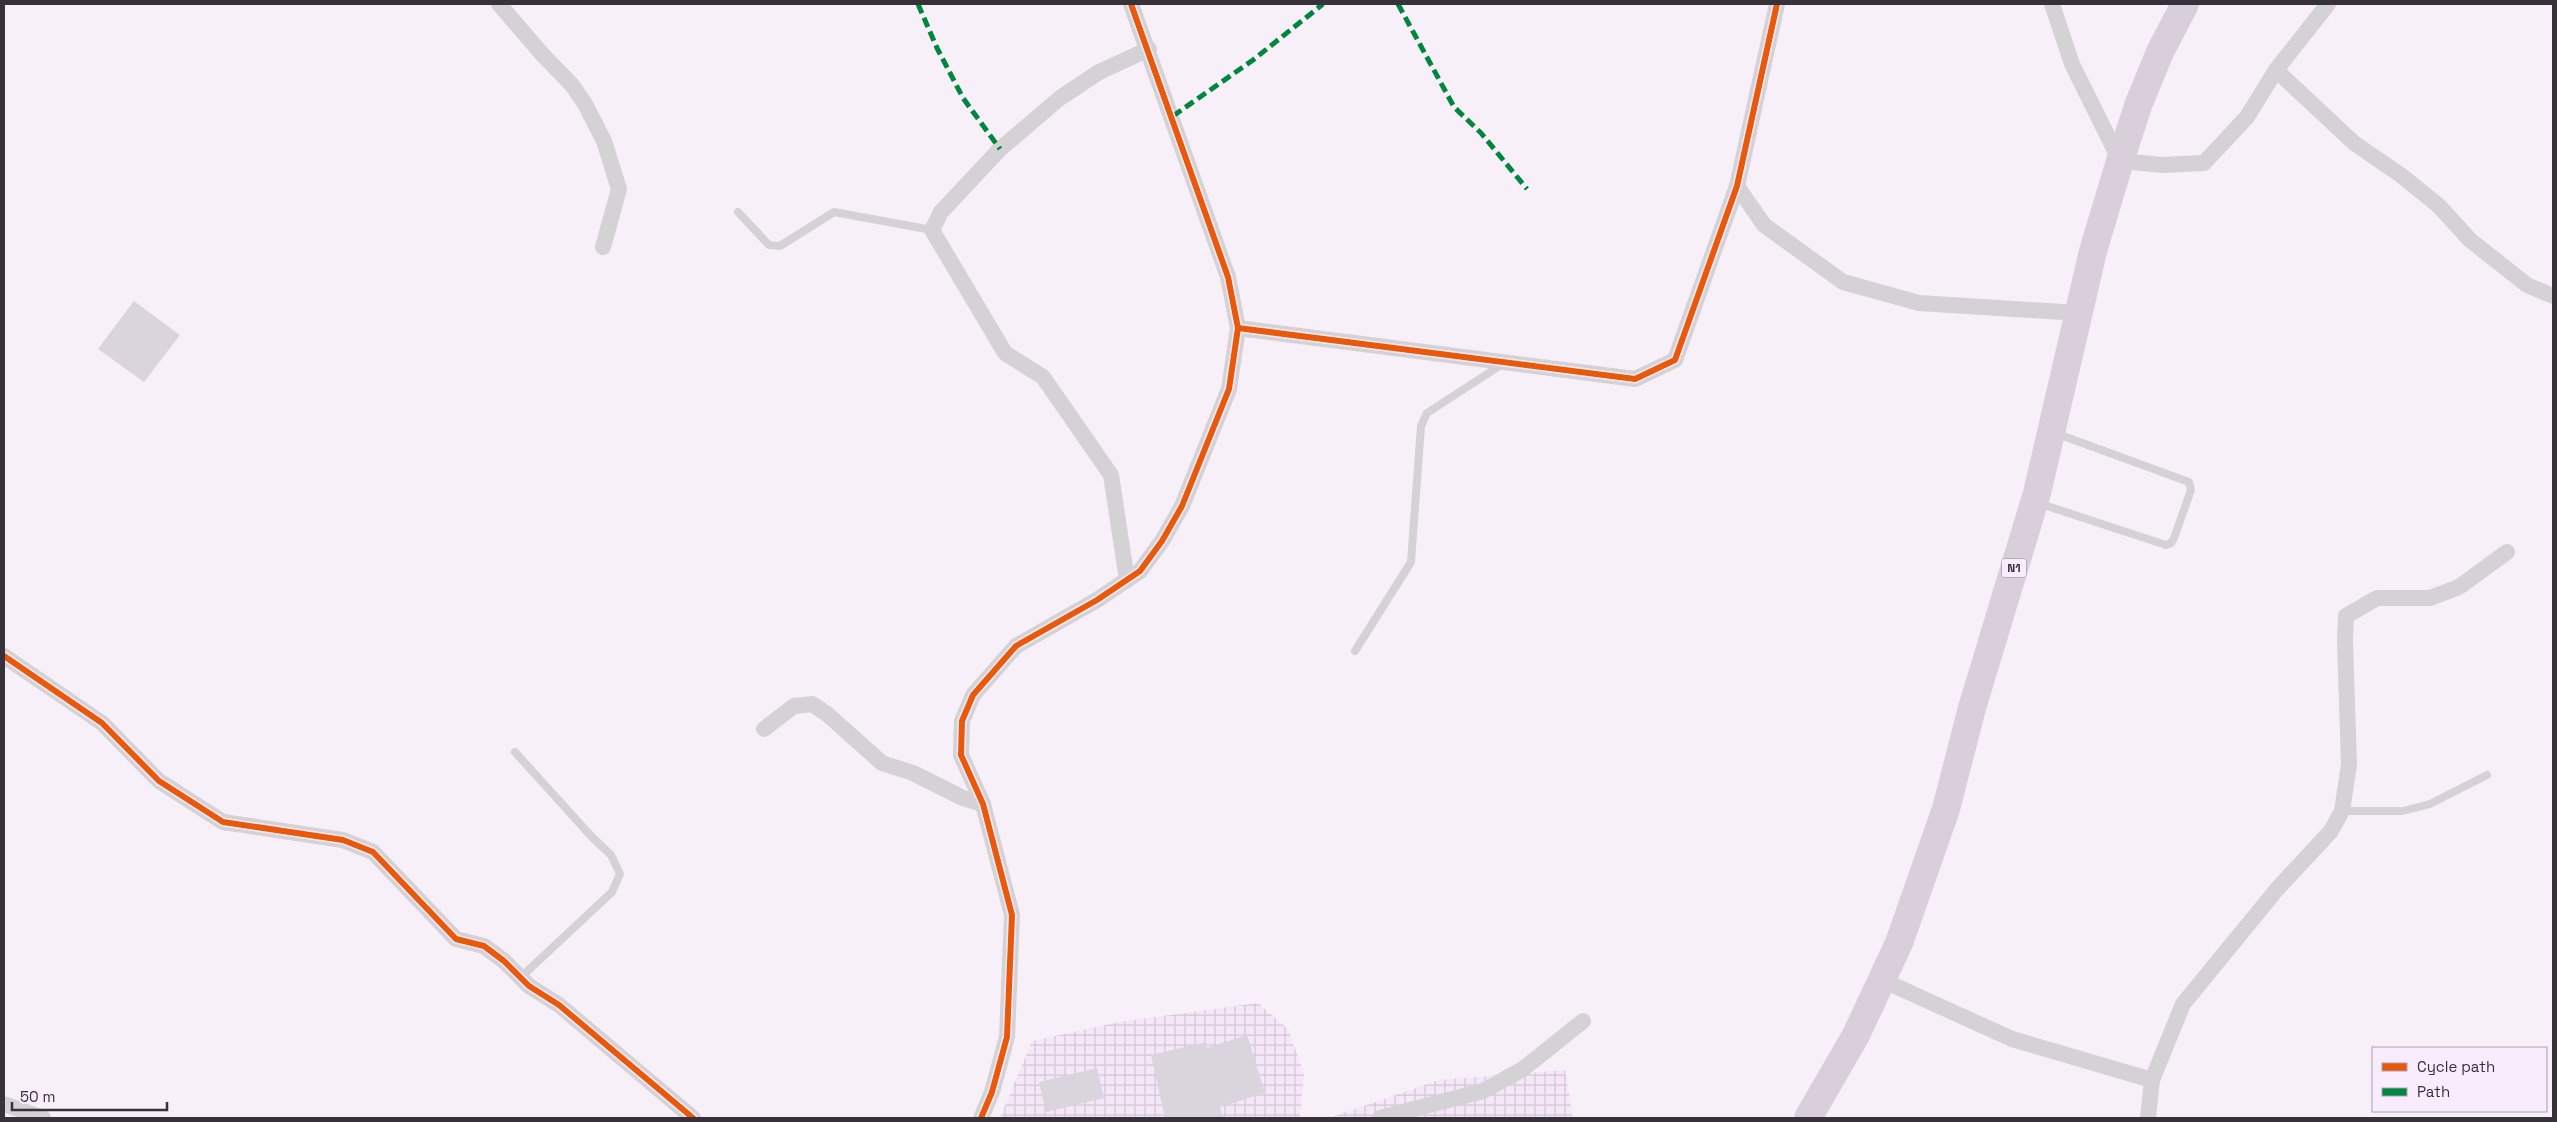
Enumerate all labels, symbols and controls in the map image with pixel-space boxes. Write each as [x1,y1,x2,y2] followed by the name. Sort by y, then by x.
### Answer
[2002,558,2026,578] road number: N1
[2372,1047,2547,1112] legend
[2417,1057,2495,1076] text: Cycle path
[12,1080,168,1112] scale bar
[2417,1082,2450,1101] text: Path
[20,1087,55,1106] text: 50 m

